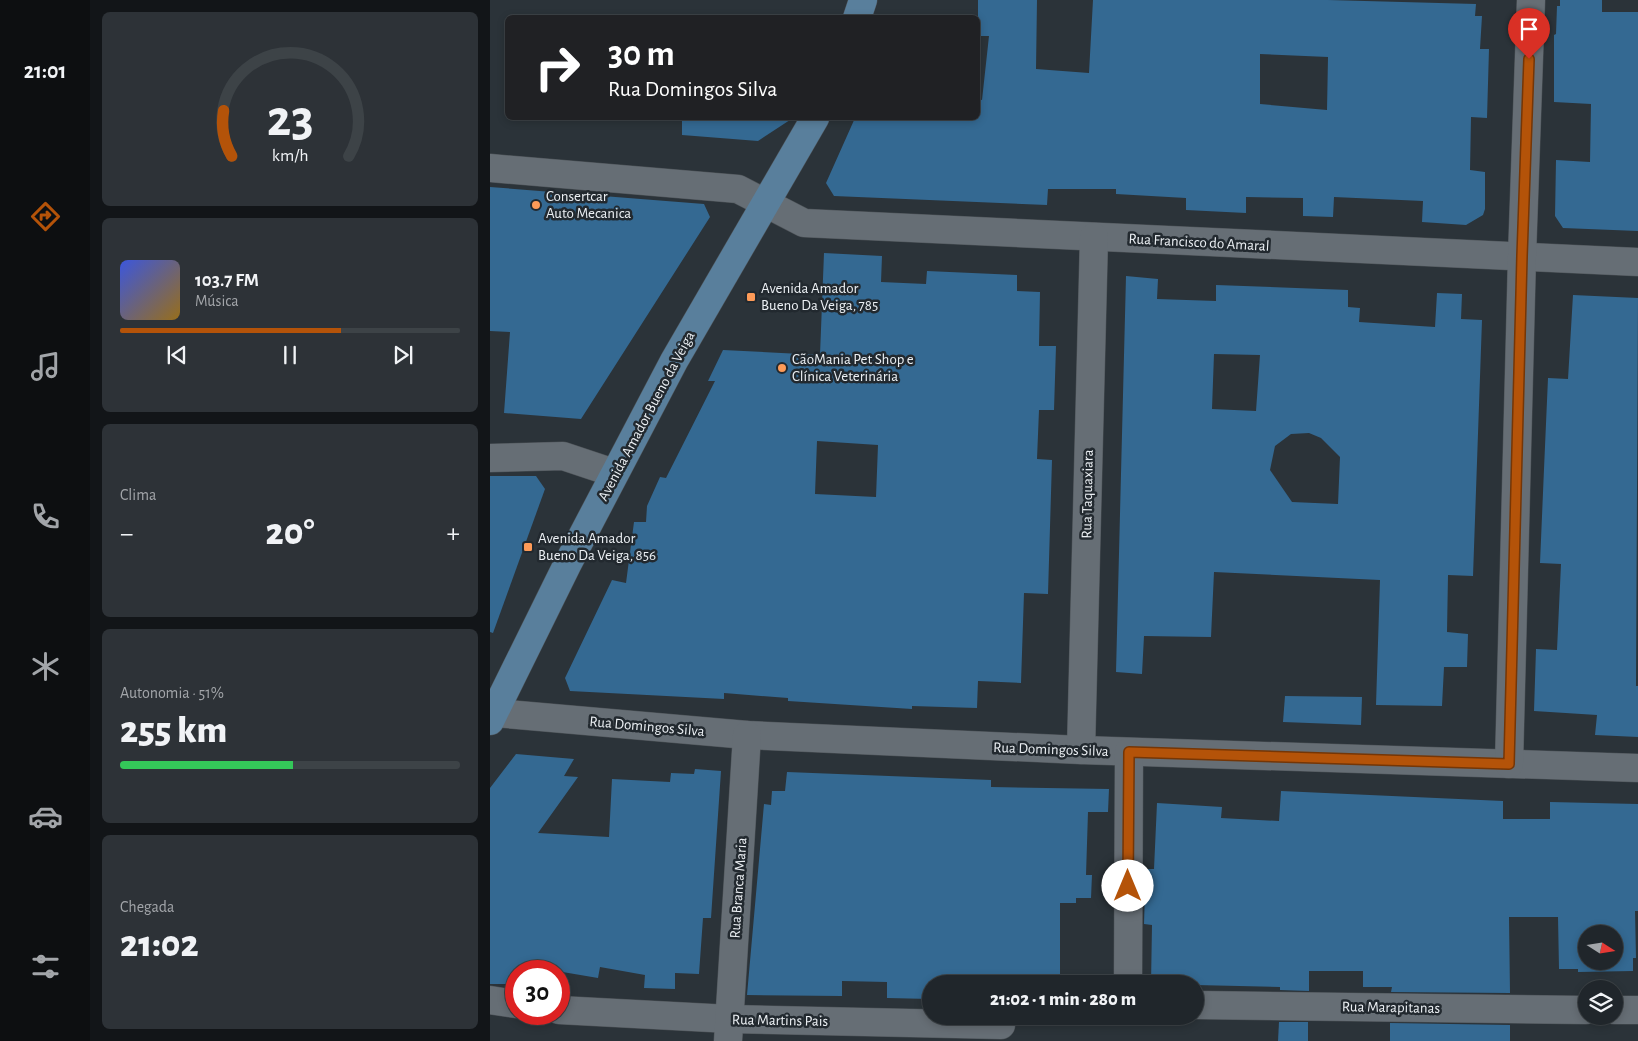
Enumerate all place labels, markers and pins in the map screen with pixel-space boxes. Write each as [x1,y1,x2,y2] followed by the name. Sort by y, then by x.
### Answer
[1508,8,1550,59] pin
[546,189,631,221] place label: Consertcar Auto Mecanica
[530,199,542,211] marker: Consertcar Auto Mecanica
[761,281,878,313] place label: Avenida Amador Bueno Da Veiga, 785
[745,291,757,303] marker: Avenida Amador Bueno Da Veiga, 785
[792,352,914,384] place label: CãoMania Pet Shop e Clínica Veterinária
[776,362,788,374] marker: CãoMania Pet Shop e Clínica Veterinária
[538,531,656,563] place label: Avenida Amador Bueno Da Veiga, 856
[522,541,534,553] marker: Avenida Amador Bueno Da Veiga, 856

